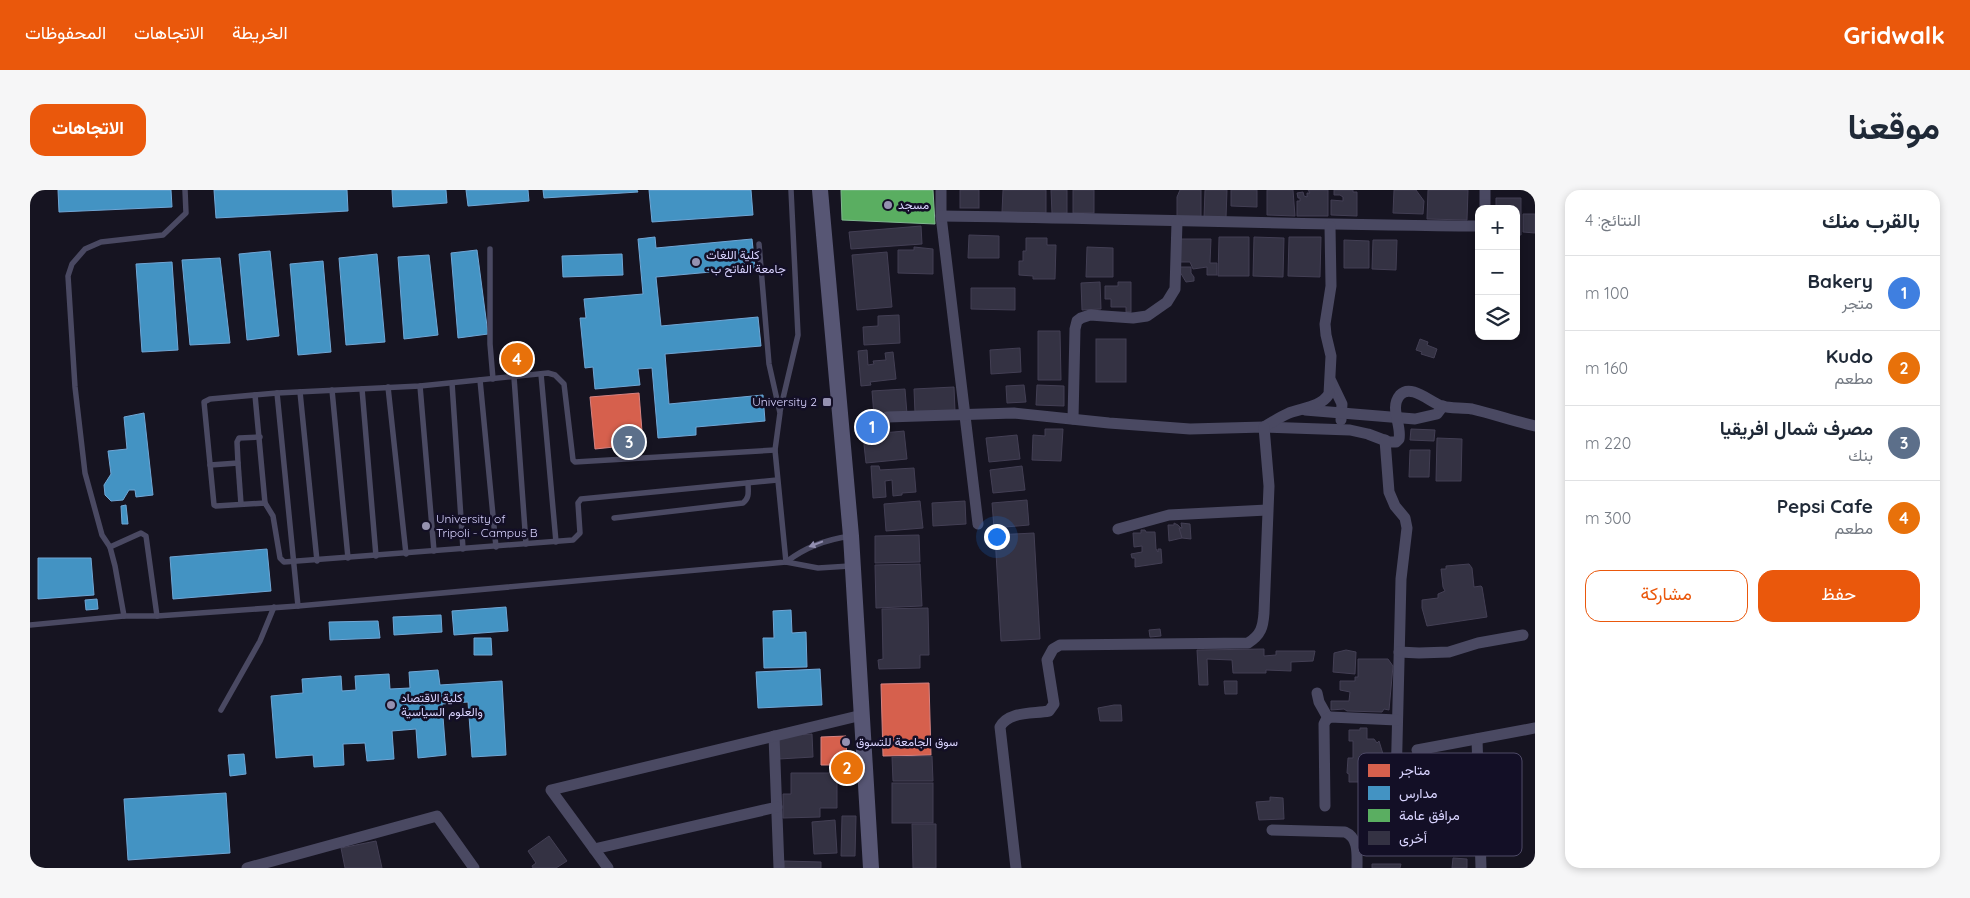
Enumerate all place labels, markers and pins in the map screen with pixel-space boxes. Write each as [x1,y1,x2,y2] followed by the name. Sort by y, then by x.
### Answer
[898,197,929,212] place label: مسجد
[882,199,894,211] marker: مسجد
[706,247,786,278] place label: كلية اللغات -جامعة الفاتح ب
[690,256,702,268] marker: كلية اللغات -جامعة الفاتح ب
[501,340,533,378] pin: 4
[752,394,817,409] place label: University 2
[821,396,833,408] marker: University 2
[856,408,888,446] pin: 1
[613,423,645,461] pin: 3
[436,511,538,540] place label: University of Tripoli - Campus B
[420,520,432,532] marker: University of Tripoli - Campus B
[401,690,483,720] place label: كلية الاقتصاد والعلوم السياسية
[385,699,397,711] marker: كلية الاقتصاد والعلوم السياسية
[856,734,958,750] place label: سوق الجامعة للتسوق
[840,736,852,748] marker: سوق الجامعة للتسوق
[831,749,863,787] pin: 2

